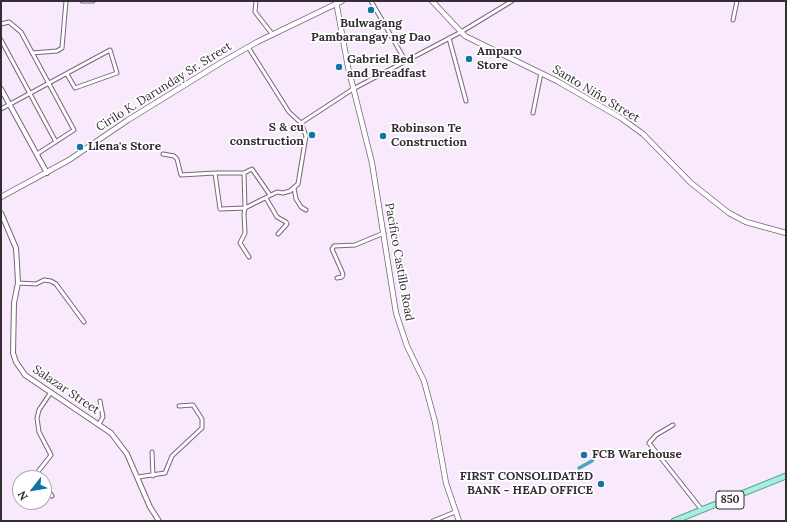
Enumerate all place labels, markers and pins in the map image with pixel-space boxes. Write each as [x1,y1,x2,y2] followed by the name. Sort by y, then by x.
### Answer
[366,5,376,15] marker: Bulwagang Pambarangay ng Dao
[311,17,431,45] place label: Bulwagang Pambarangay ng Dao
[477,45,522,73] place label: Amparo Store
[347,53,426,81] place label: Gabriel Bed and Breadfast
[464,54,474,64] marker: Amparo Store
[334,62,344,72] marker: Gabriel Bed and Breadfast
[230,121,304,149] place label: S & cu construction
[391,122,467,150] place label: Robinson Te Construction
[307,130,317,140] marker: S & cu construction
[378,131,388,141] marker: Robinson Te Construction
[88,140,161,154] place label: Llena's Store
[75,142,85,152] marker: Llena's Store
[592,448,682,462] place label: FCB Warehouse
[579,450,589,460] marker: FCB Warehouse
[460,470,593,498] place label: FIRST CONSOLIDATED BANK - HEAD OFFICE
[596,479,606,489] marker: FIRST CONSOLIDATED BANK - HEAD OFFICE

